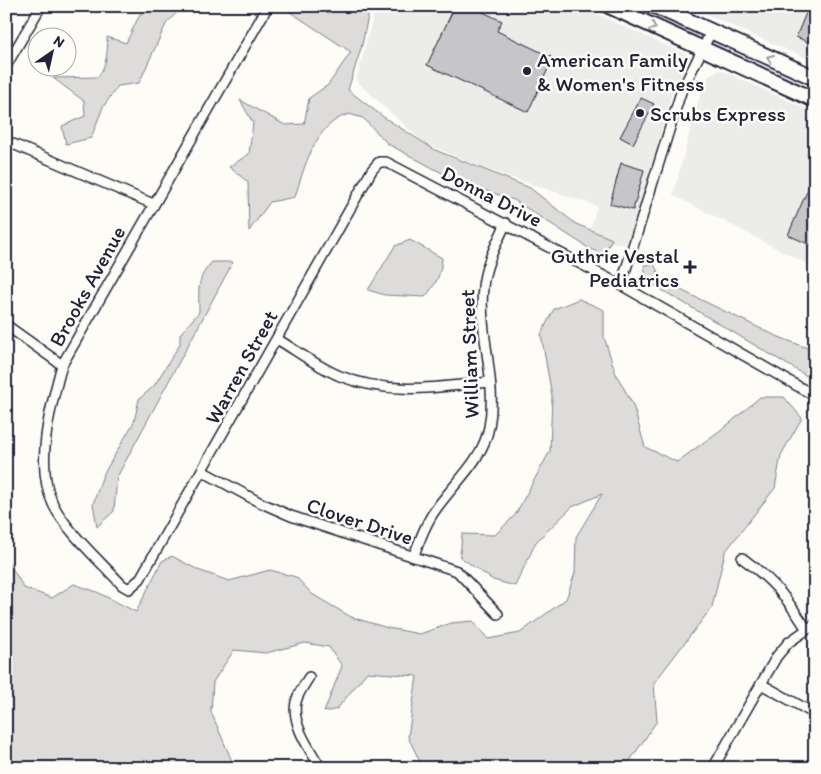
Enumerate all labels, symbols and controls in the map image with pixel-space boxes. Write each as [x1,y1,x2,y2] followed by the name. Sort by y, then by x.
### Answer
[648,20,657,31] one-way arrow
[28,28,78,78] north arrow
[50,32,68,51] text: N
[537,47,704,96] place label: American Family & Women's Fitness
[766,54,775,65] one-way arrow
[521,65,533,77] marker: American Family & Women's Fitness
[650,101,786,126] place label: Scrubs Express
[634,107,646,119] marker: Scrubs Express
[438,160,546,232] street label: Donna Drive
[44,221,130,351] street label: Brooks Avenue
[551,243,679,292] place label: Guthrie Vestal Pediatrics
[683,260,697,274] marker: Guthrie Vestal Pediatrics
[454,289,484,419] street label: William Street
[199,305,283,428] street label: Warren Street
[304,492,416,550] street label: Clover Drive

